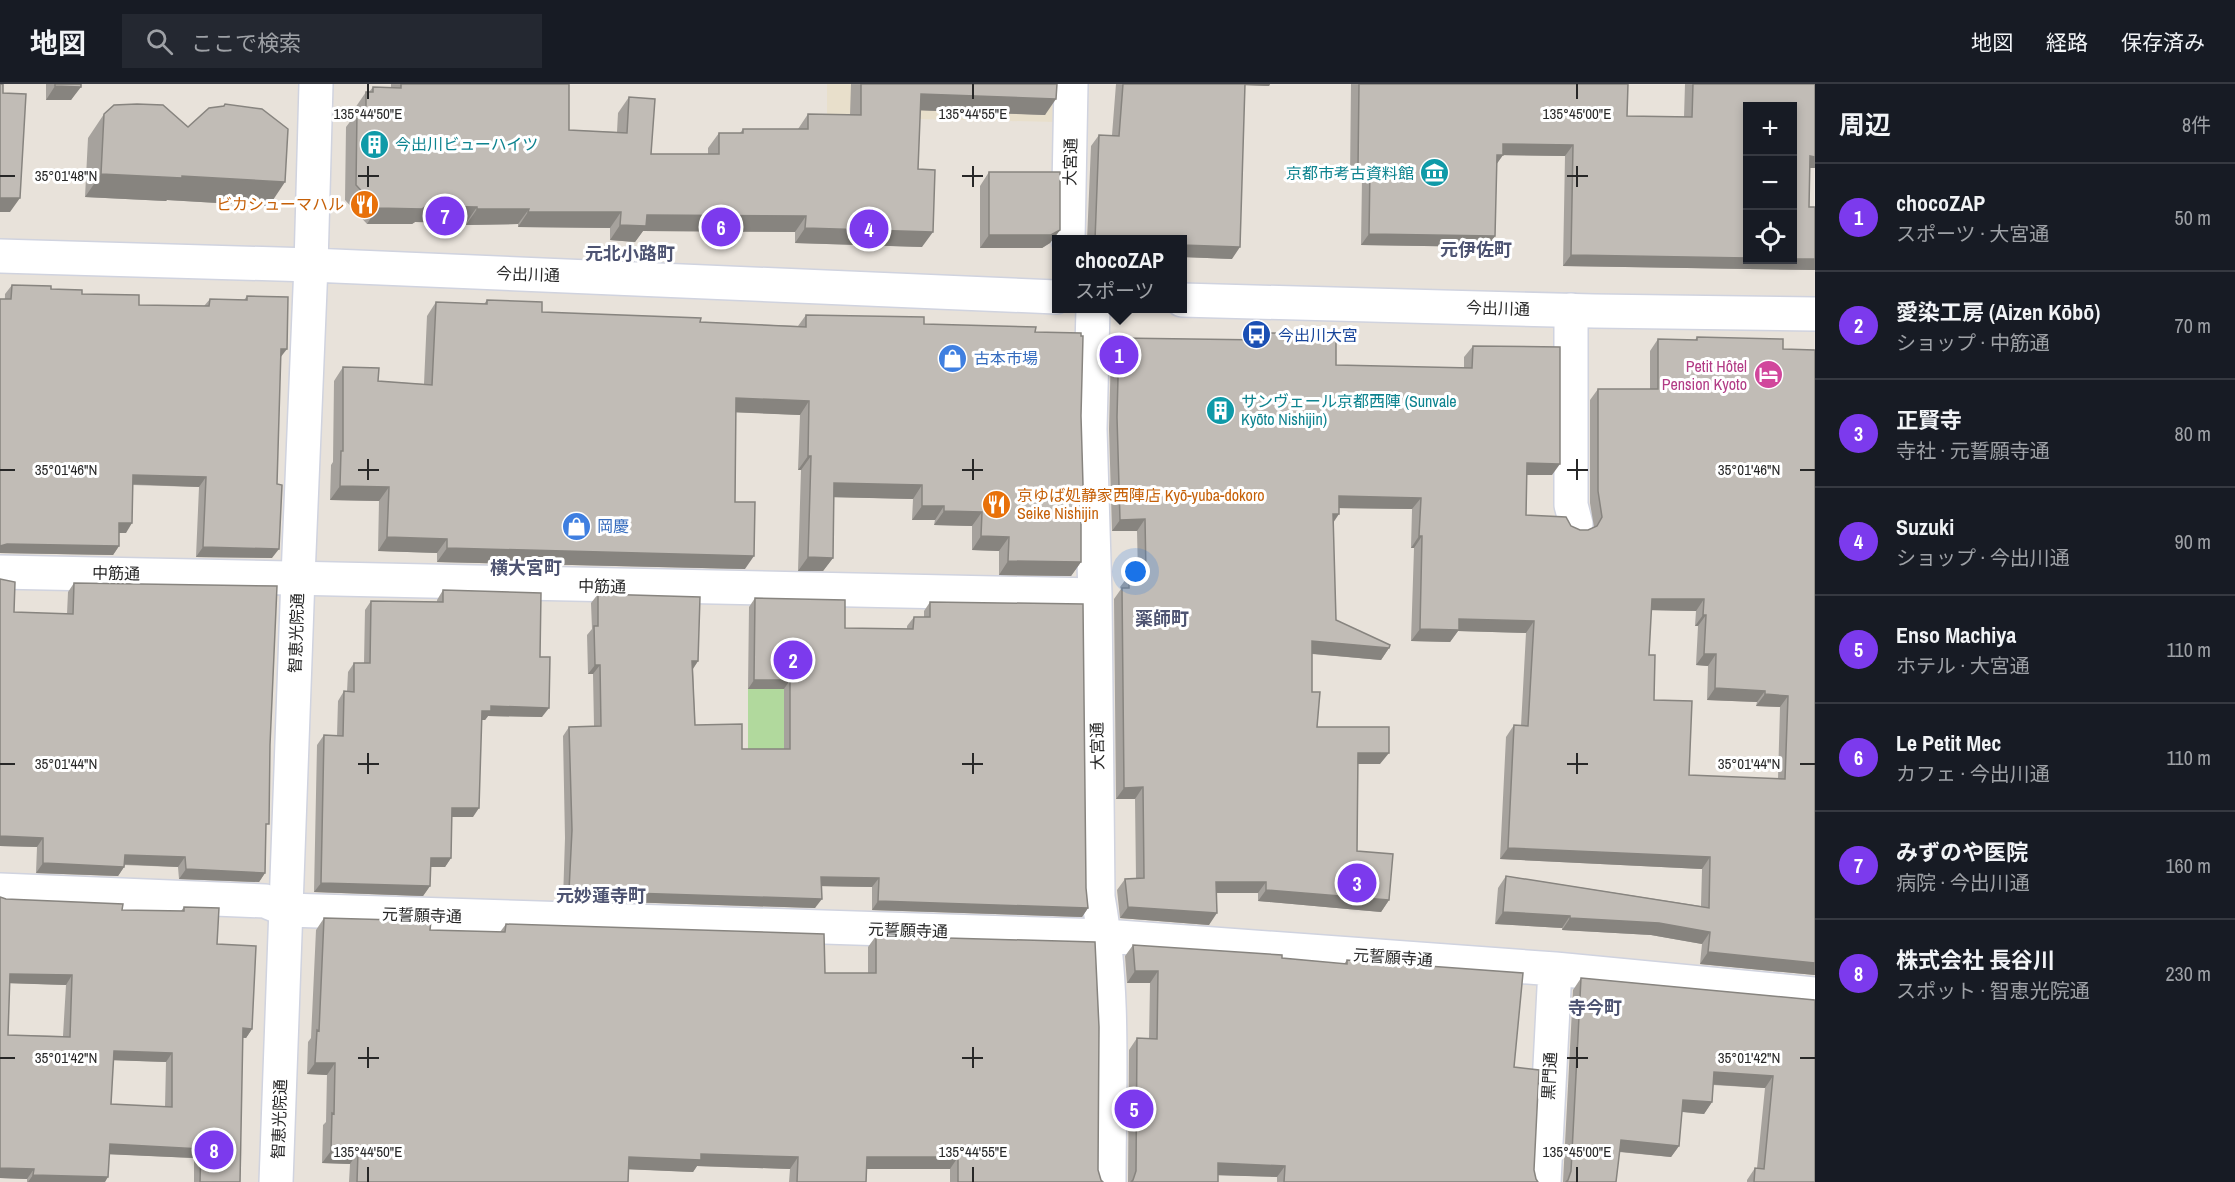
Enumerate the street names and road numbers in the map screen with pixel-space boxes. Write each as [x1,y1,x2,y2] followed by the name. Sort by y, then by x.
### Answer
[1059,138,1081,186] street label: 大宮通
[496,262,560,286] street label: 今出川通
[1466,296,1530,320] street label: 今出川通
[92,562,140,584] street label: 中筋通
[578,575,626,597] street label: 中筋通
[284,593,308,673] street label: 智恵光院通
[1086,722,1108,770] street label: 大宮通
[382,903,462,927] street label: 元誓願寺通
[868,918,948,942] street label: 元誓願寺通
[1352,943,1434,971] street label: 元誓願寺通
[1537,1051,1561,1101] street label: 黒門通
[267,1079,291,1159] street label: 智恵光院通

